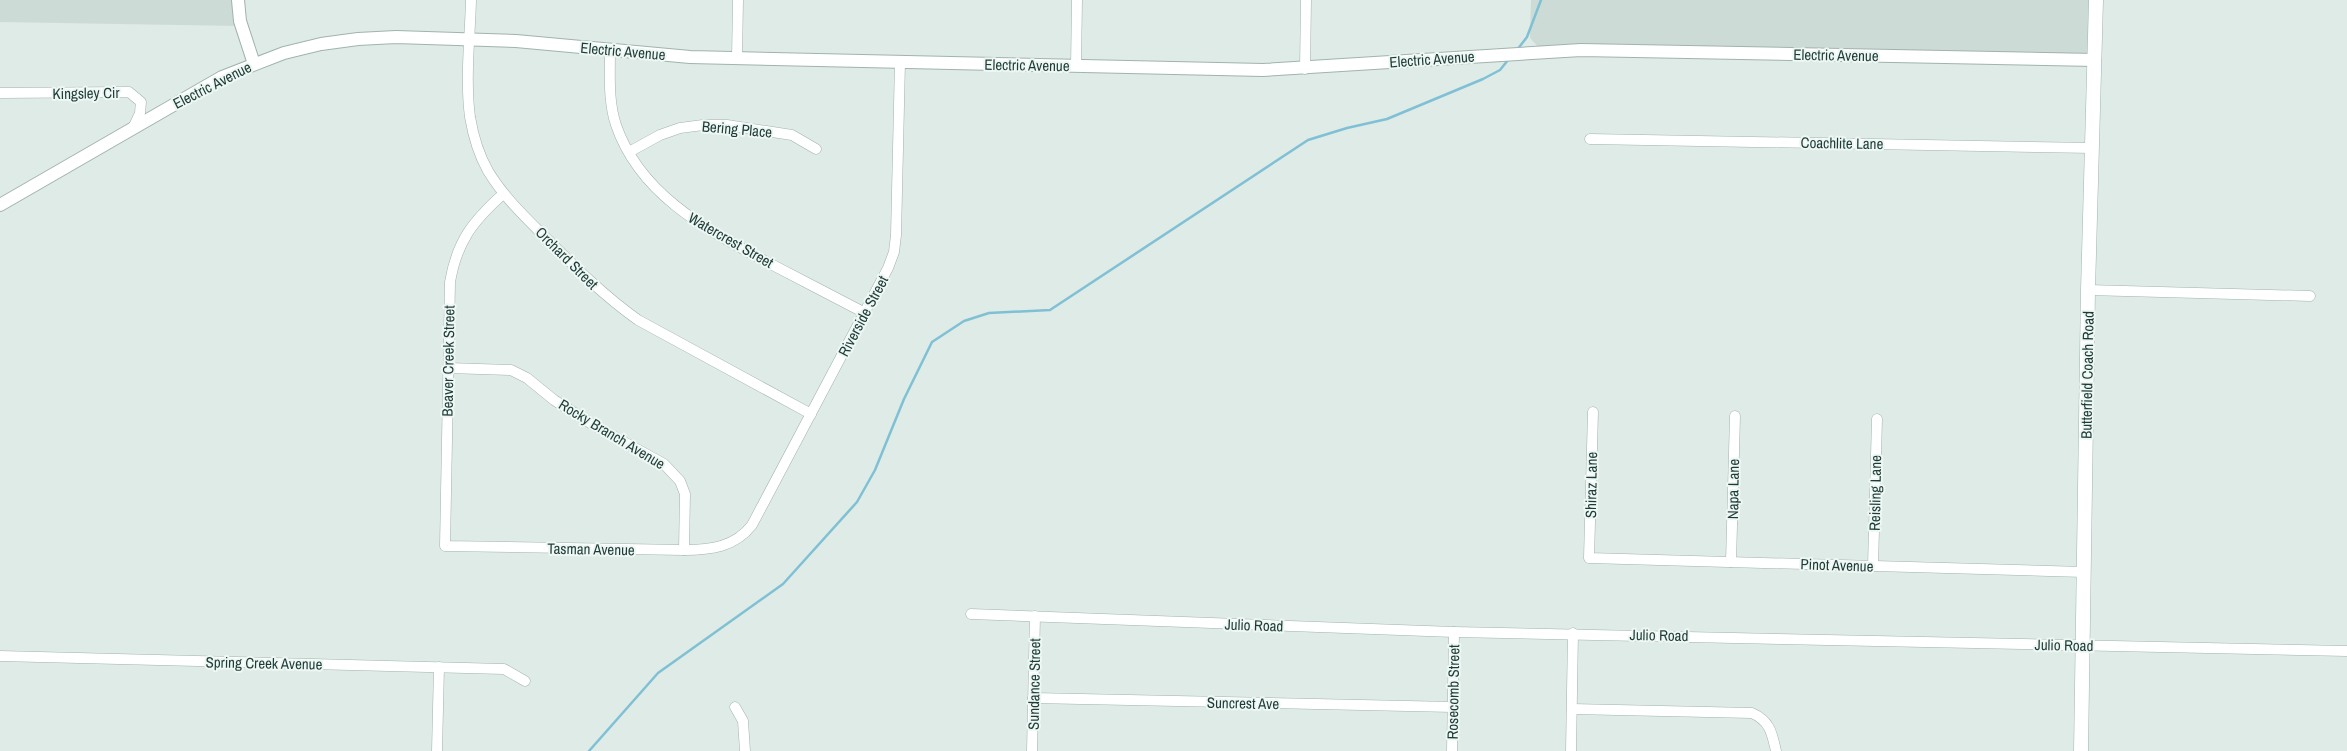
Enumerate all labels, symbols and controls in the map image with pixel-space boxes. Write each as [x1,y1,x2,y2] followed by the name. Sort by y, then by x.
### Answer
[580,37,667,65] street label: Electric Avenue
[1793,44,1879,66] street label: Electric Avenue
[1389,46,1475,72] street label: Electric Avenue
[984,54,1070,76] street label: Electric Avenue
[169,56,255,114] street label: Electric Avenue
[52,82,120,104] street label: Kingsley Cir
[701,115,773,143] street label: Bering Place
[1800,132,1884,154] street label: Coachlite Lane
[684,207,778,273] street label: Watercrest Street
[531,222,603,294] street label: Orchard Street
[833,271,893,360] street label: Riverside Street
[437,305,459,417] street label: Beaver Creek Street
[2075,311,2099,439] street label: Butterfield Coach Road
[555,394,669,474] street label: Rocky Branch Avenue
[1580,452,1602,518] street label: Shiraz Lane
[1864,455,1886,531] street label: Reisling Lane
[1722,459,1744,519] street label: Napa Lane
[547,538,635,560] street label: Tasman Avenue
[1800,553,1874,577] street label: Pinot Avenue
[1224,613,1284,637] street label: Julio Road
[1629,624,1689,646] street label: Julio Road
[2034,634,2094,656] street label: Julio Road
[1023,637,1045,730] street label: Sundance Street
[1442,644,1464,740] street label: Rosecomb Street
[205,651,323,675] street label: Spring Creek Avenue
[1207,692,1279,714] street label: Suncrest Ave

